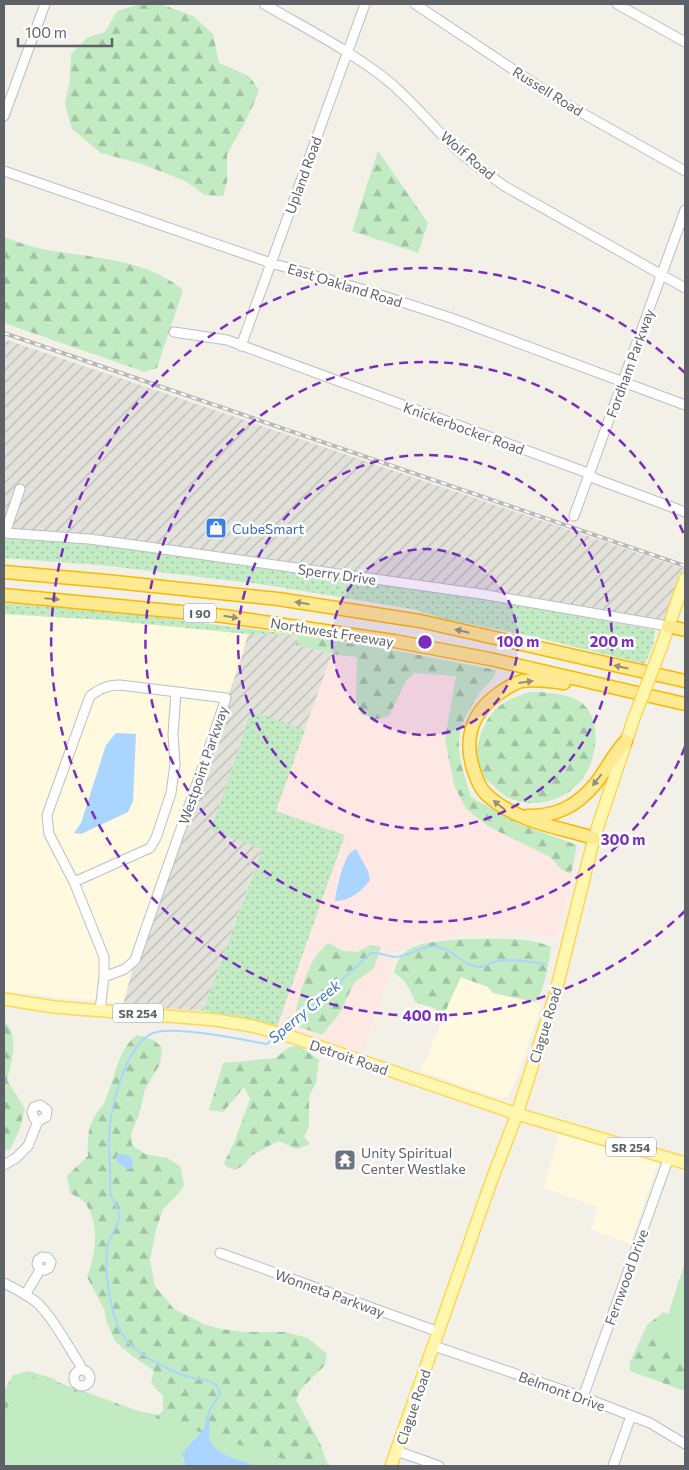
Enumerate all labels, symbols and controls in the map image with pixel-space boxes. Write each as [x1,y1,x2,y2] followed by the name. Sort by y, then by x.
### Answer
[18,15,111,47] scale bar
[25,23,67,41] text: 100 m
[510,63,586,119] street label: Russell Road
[437,127,499,183] street label: Wolf Road
[281,134,325,216] street label: Upland Road
[286,259,404,311] street label: East Oakland Road
[602,306,658,420] street label: Fordham Parkway
[401,398,527,458] street label: Knickerbocker Road
[204,516,228,540] shop icon: CubeSmart
[232,520,304,537] place label: CubeSmart
[297,560,377,588] street label: Sperry Drive
[45,595,61,603] one-way arrow
[294,599,310,607] one-way arrow
[184,604,216,622] road number: I 90
[224,613,240,621] one-way arrow
[269,614,395,650] street label: Northwest Freeway
[455,627,470,635] one-way arrow
[497,632,539,650] text: 100 m
[590,632,634,650] text: 200 m
[416,633,434,651] centre of rings
[613,663,628,671] one-way arrow
[518,678,534,686] one-way arrow
[175,704,231,826] street label: Westpoint Parkway
[591,773,602,786] one-way arrow
[493,799,506,810] one-way arrow
[601,830,645,848] text: 300 m
[264,975,344,1046] water label: Sperry Creek
[525,985,565,1065] street label: Clague Road
[113,1004,163,1022] road number: SR 254
[402,1006,448,1024] text: 400 m
[308,1036,390,1078] street label: Detroit Road
[606,1138,656,1156] road number: SR 254
[361,1144,466,1177] place label: Unity Spiritual Center Westlake
[333,1148,357,1172] temple icon: Unity Spiritual Center Westlake
[601,1227,651,1327] street label: Fernwood Drive
[273,1265,387,1321] street label: Wonneta Parkway
[392,1367,434,1447] street label: Clague Road
[516,1367,608,1415] street label: Belmont Drive

